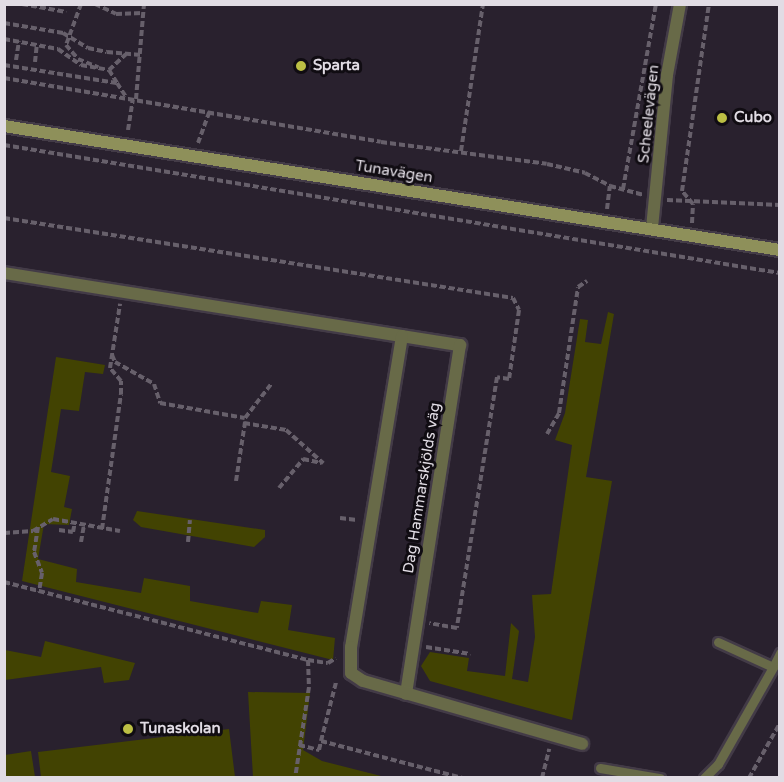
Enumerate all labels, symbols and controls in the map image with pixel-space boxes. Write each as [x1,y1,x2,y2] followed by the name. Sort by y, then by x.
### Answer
[313,57,360,75] place label: Sparta
[294,59,308,73] marker: Sparta
[635,64,663,164] street label: Scheelevägen
[734,109,772,127] place label: Cubo
[715,111,729,125] marker: Cubo
[354,157,434,187] street label: Tunavägen
[400,401,444,575] street label: Dag Hammarskjölds väg
[140,720,221,738] place label: Tunaskolan
[121,722,135,736] marker: Tunaskolan

